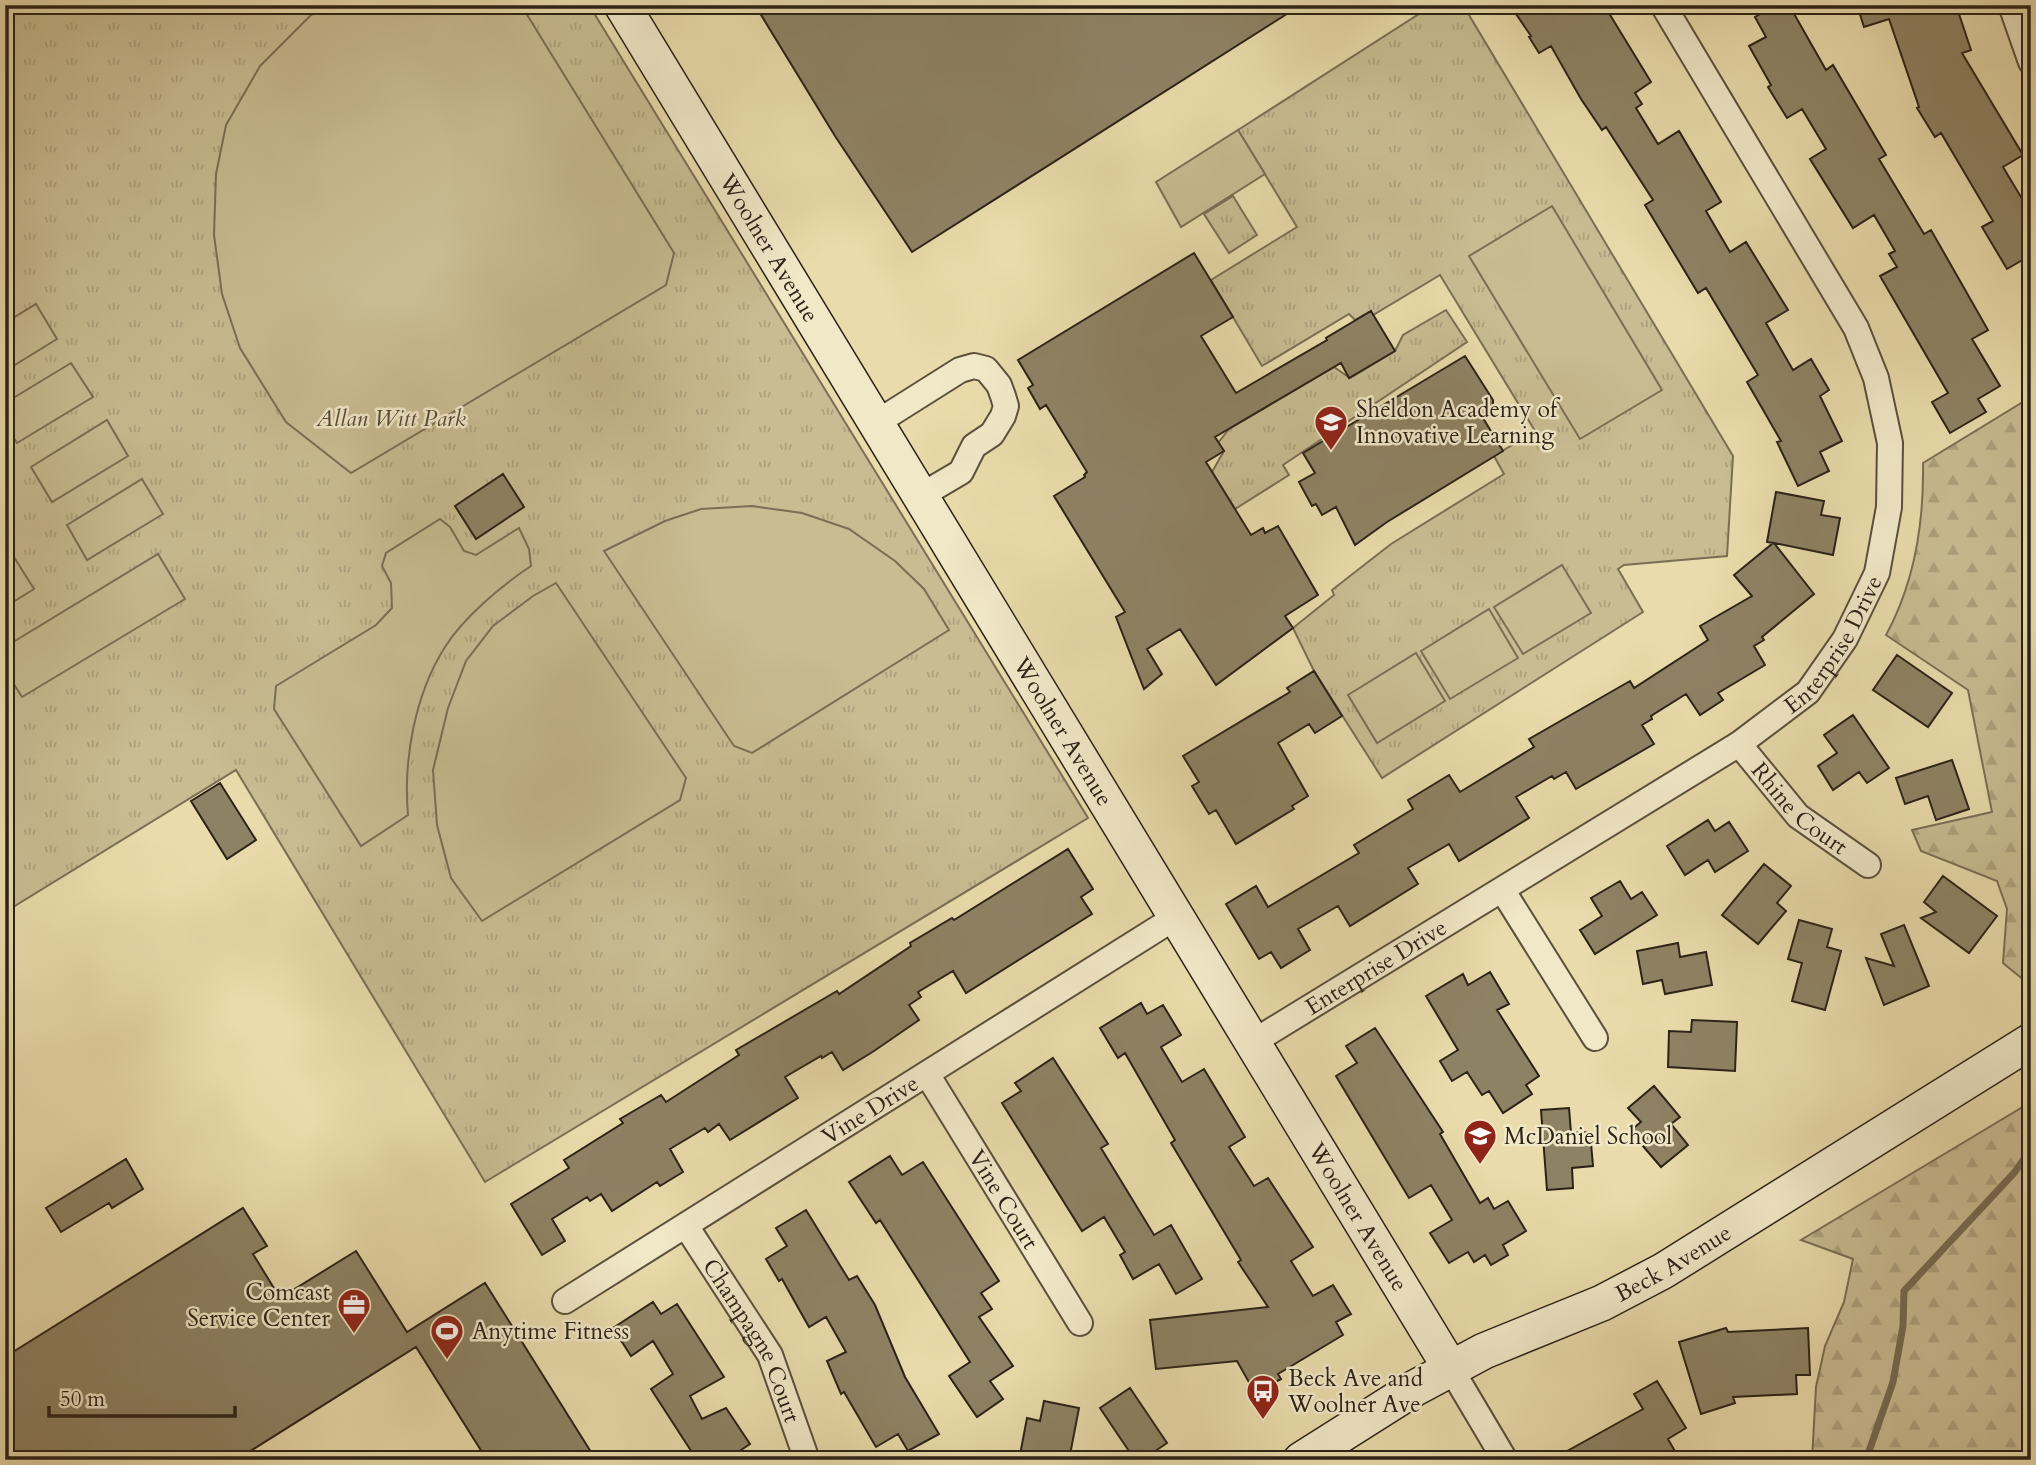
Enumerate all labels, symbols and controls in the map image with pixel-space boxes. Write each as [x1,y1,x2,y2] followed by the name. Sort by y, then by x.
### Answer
[712,167,827,328] street label: Woolner Avenue
[1356,394,1561,451] place label: Sheldon Academy of Innovative Learning
[315,403,466,434] park label: Allan Witt Park
[1312,403,1350,452] school or university icon: Sheldon Academy of Innovative Learning
[1777,570,1889,720] street label: Enterprise Drive
[1006,650,1121,812] street label: Woolner Avenue
[1744,755,1854,862] street label: Rhine Court
[1299,912,1452,1022] street label: Enterprise Drive
[816,1067,924,1151] street label: Vine Drive
[1461,1117,1499,1166] school or university icon: McDaniel School
[1504,1121,1672,1152] place label: McDaniel School
[1301,1136,1416,1297] street label: Woolner Avenue
[962,1144,1046,1255] street label: Vine Court
[1610,1217,1737,1309] street label: Beck Avenue
[696,1252,808,1427] street label: Champagne Court
[187,1277,331,1334] place label: Comcast Service Center
[335,1286,373,1335] office icon: Comcast Service Center
[428,1312,466,1361] sports icon: Anytime Fitness
[472,1316,629,1347] place label: Anytime Fitness
[1287,1363,1424,1420] place label: Beck Ave and Woolner Ave
[1244,1372,1282,1421] bus stop icon: Beck Ave and Woolner Ave
[49,1374,234,1418] scale bar
[60,1385,105,1414] text: 50 m

